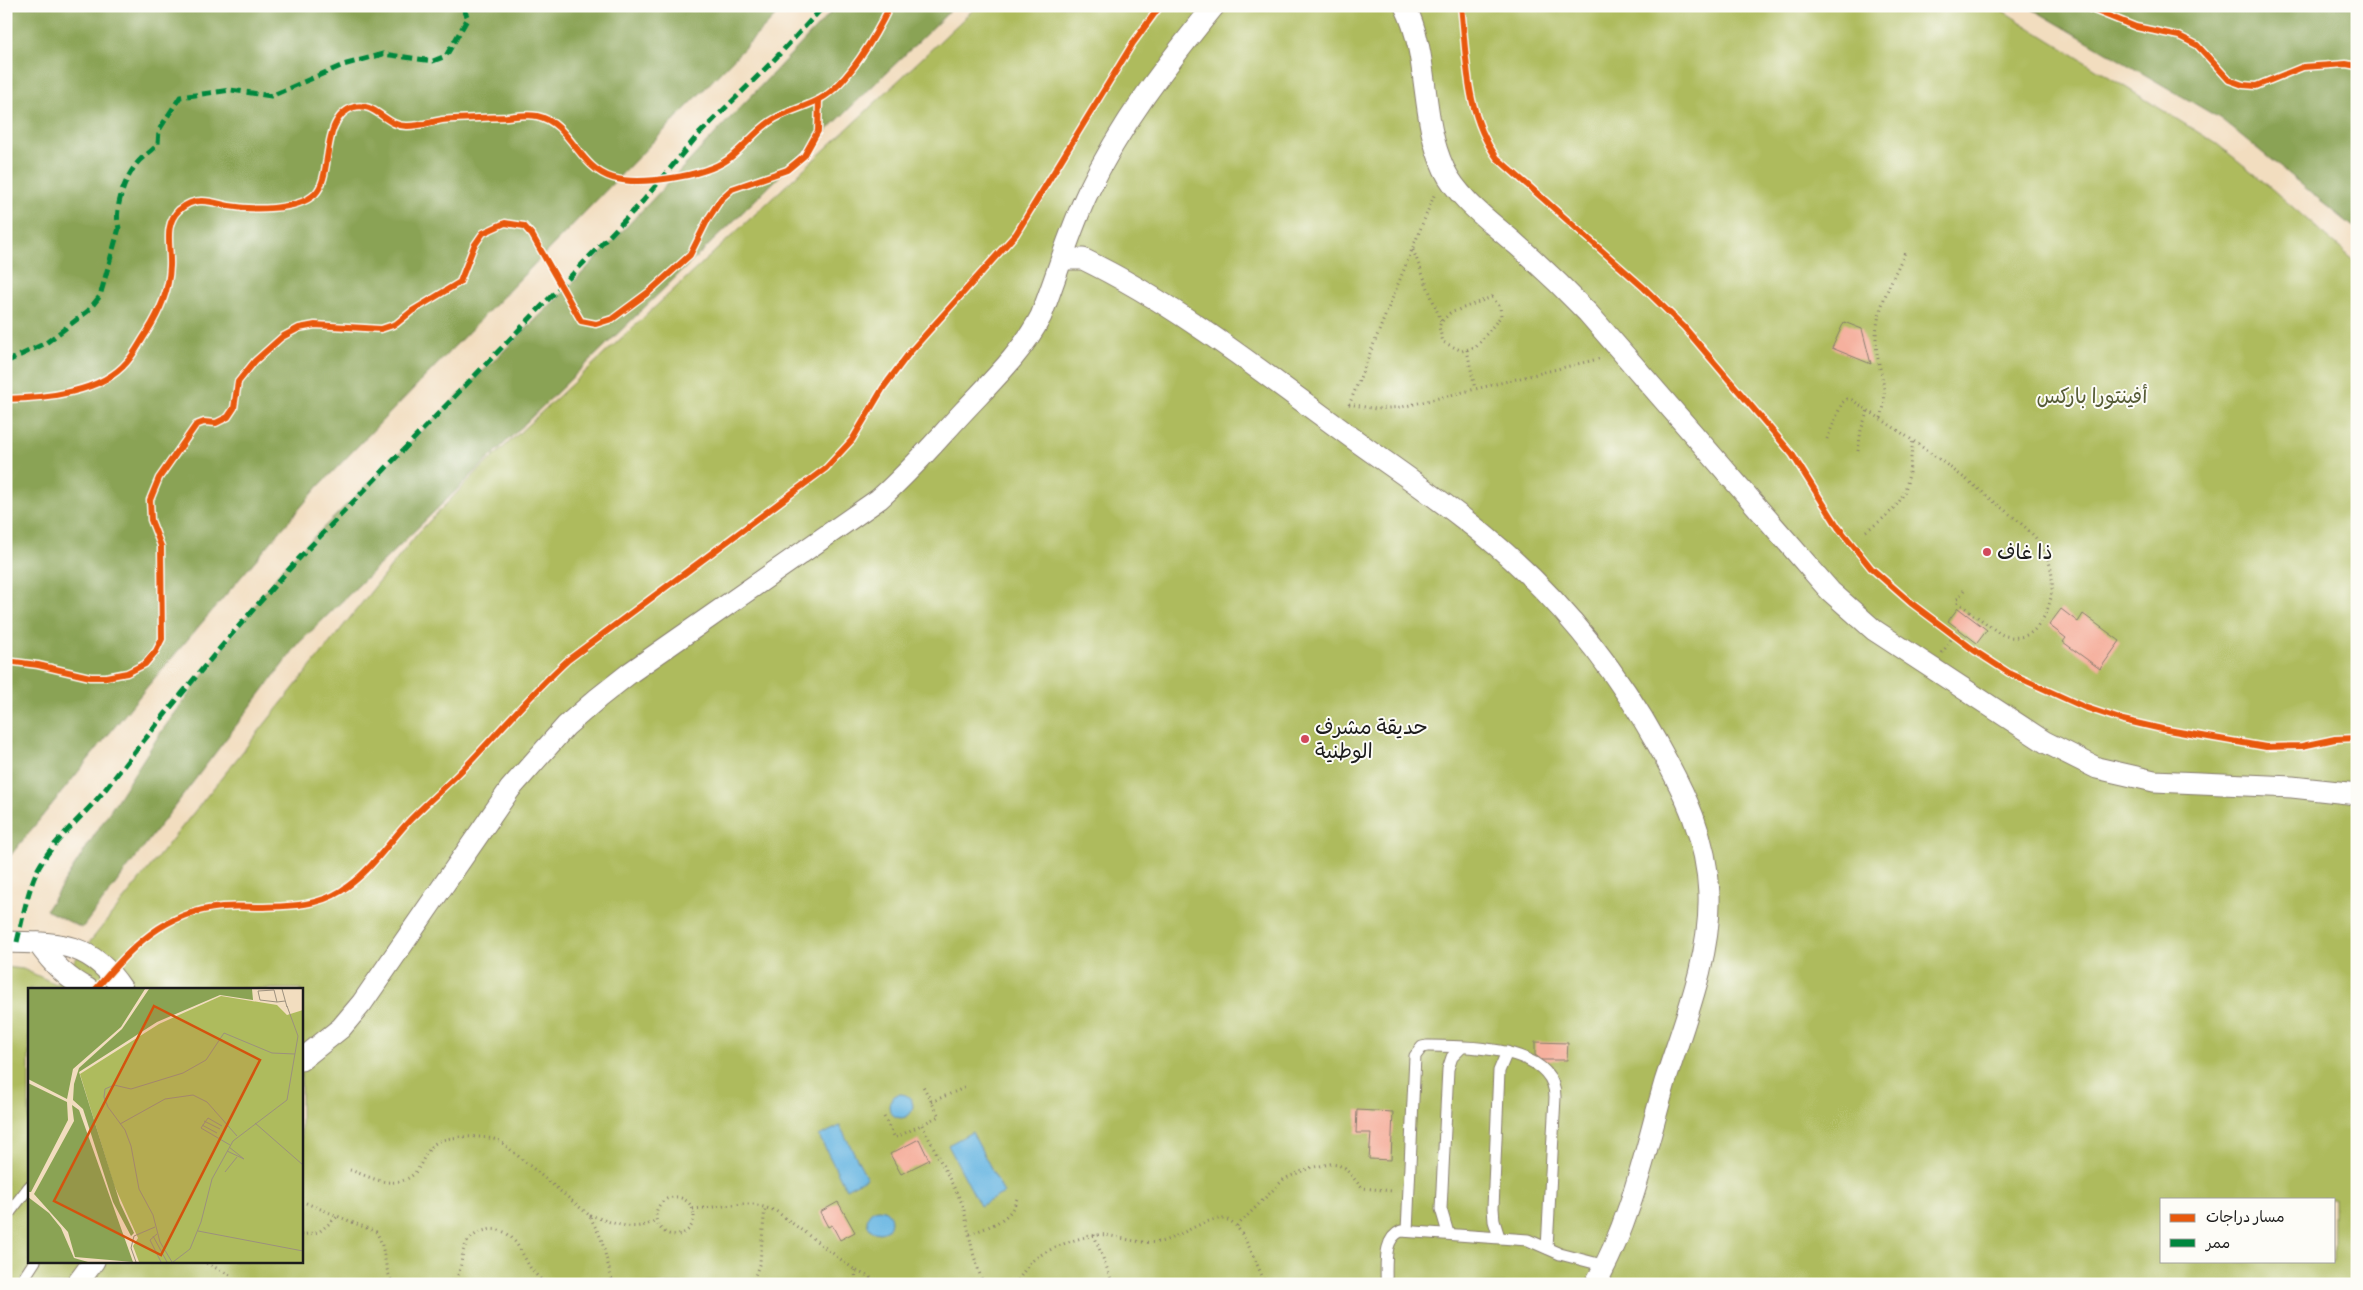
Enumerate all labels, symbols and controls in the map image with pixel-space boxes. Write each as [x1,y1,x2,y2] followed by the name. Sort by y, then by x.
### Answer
[2037,383,2147,409] park label: أفينتورا باركس
[1997,539,2053,564] place label: ذا غاف
[1981,546,1993,558] marker: ذا غاف
[1315,714,1428,764] place label: حديقة مشرف الوطنية
[1299,733,1311,745] marker: حديقة مشرف الوطنية
[28,988,302,1262] inset map
[2160,1198,2336,1262] legend
[2206,1208,2285,1226] text: مسار دراجات
[2204,1234,2230,1252] text: ممر

